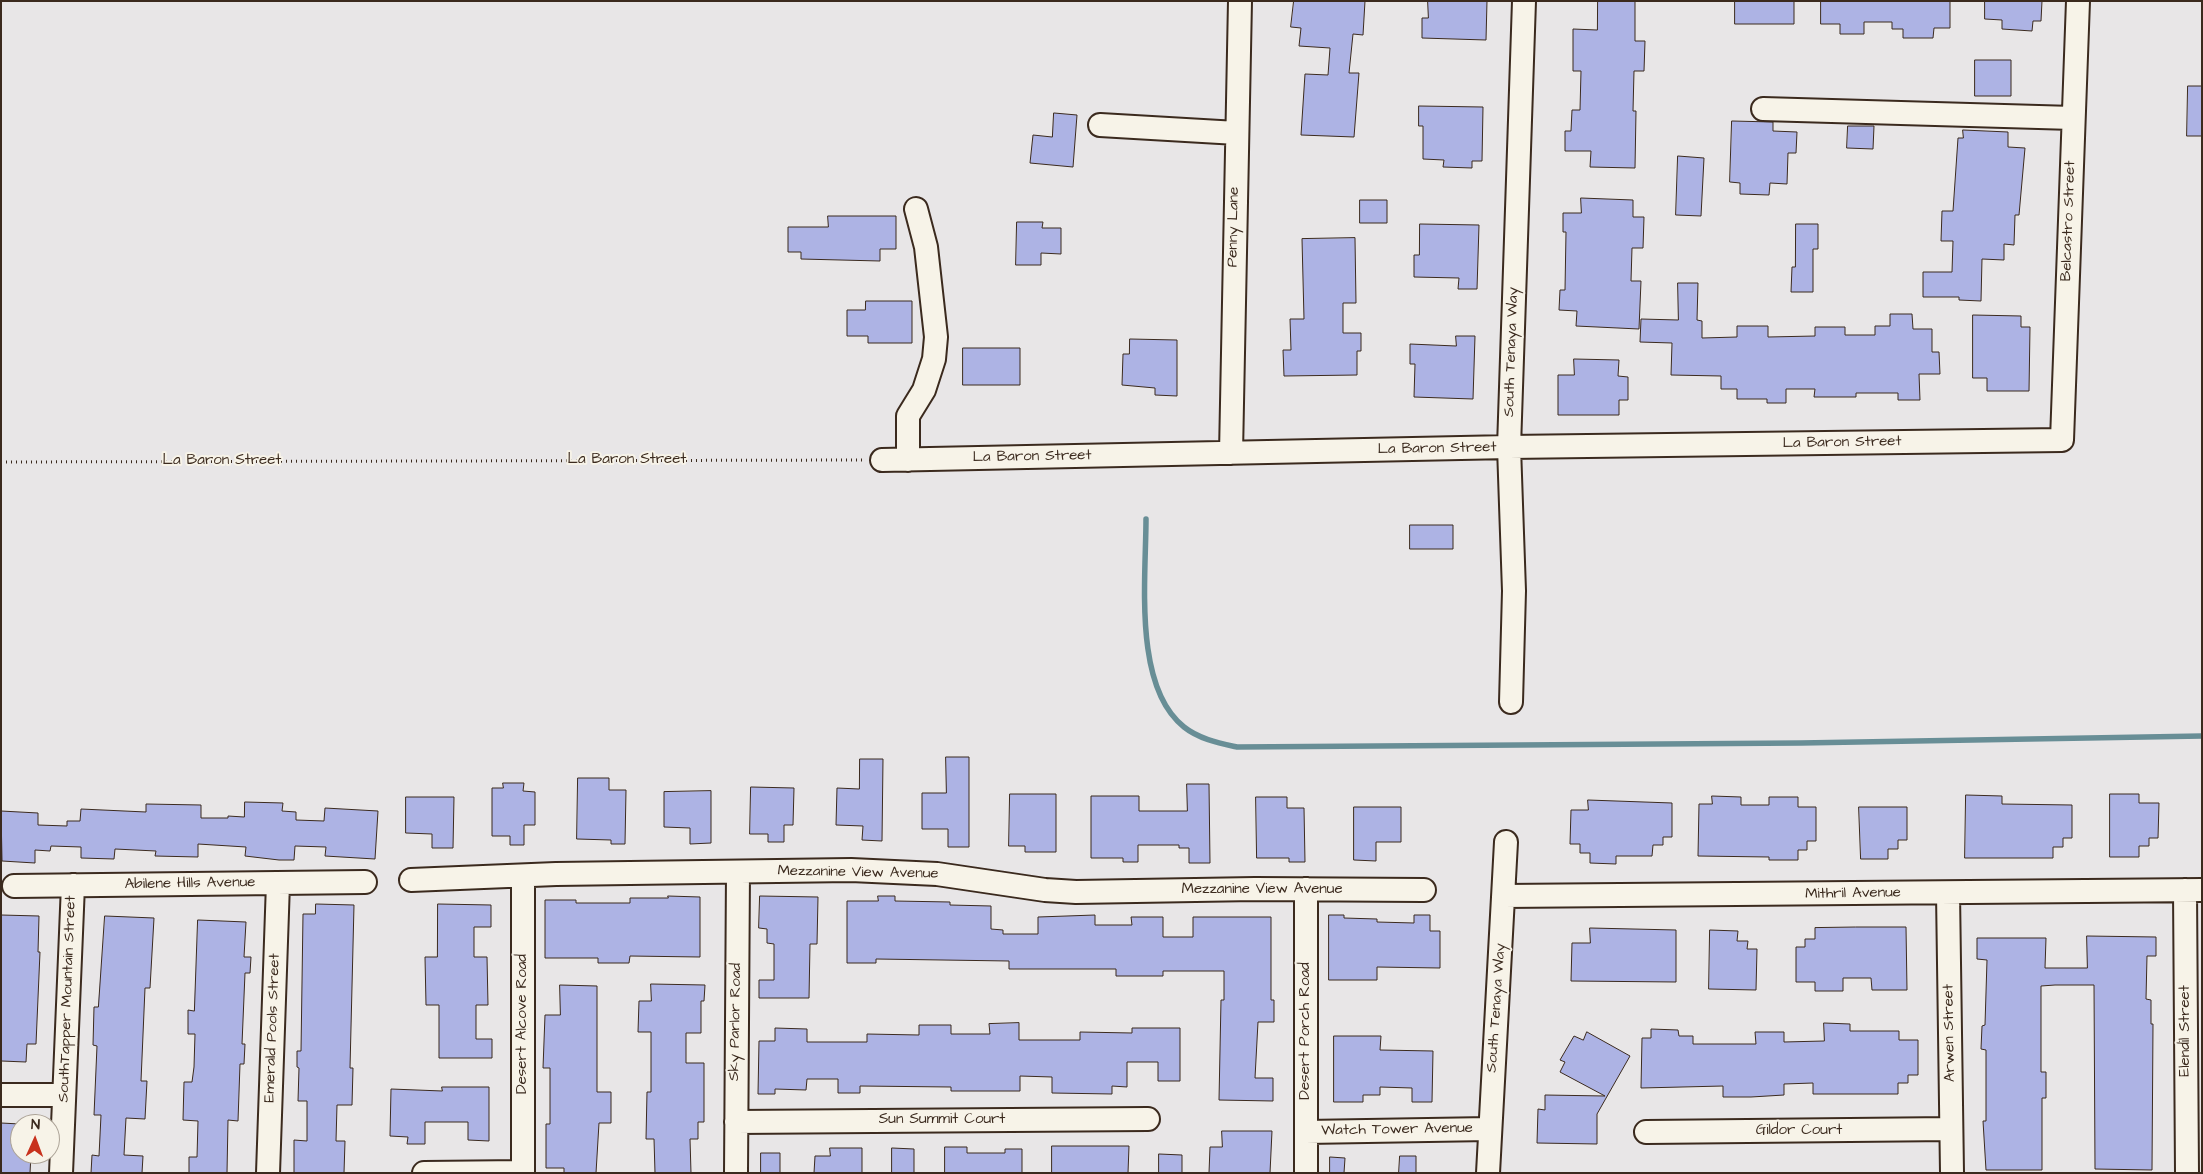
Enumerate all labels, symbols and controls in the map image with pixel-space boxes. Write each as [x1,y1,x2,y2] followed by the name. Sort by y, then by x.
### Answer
[2058,160,2080,282] street label: Belcastro Street
[1224,187,1244,267] street label: Penny Lane
[1501,287,1523,417] street label: South Tenaya Way
[1782,433,1902,453] street label: La Baron Street
[1377,439,1497,459] street label: La Baron Street
[972,447,1092,467] street label: La Baron Street
[568,451,686,469] street label: La Baron Street
[163,452,281,470] street label: La Baron Street
[777,863,939,883] street label: Mezzanine View Avenue
[124,874,256,894] street label: Abilene Hills Avenue
[1181,881,1343,899] street label: Mezzanine View Avenue
[1805,884,1901,904] street label: Mithril Avenue
[55,895,81,1103] street label: SouthTapper Mountain Street
[1484,943,1510,1073] street label: South Tenaya Way
[261,953,285,1103] street label: Emerald Pools Street
[514,954,532,1094] street label: Desert Alcove Road
[1297,962,1315,1100] street label: Desert Porch Road
[726,963,746,1081] street label: Sky Parlor Road
[1940,984,1960,1082] street label: Arwen Street
[2177,985,2195,1077] street label: Elendil Street
[879,1111,1005,1129] street label: Sun Summit Court
[10,1114,60,1164] north arrow
[31,1115,40,1135] text: N
[1321,1120,1473,1140] street label: Watch Tower Avenue
[1756,1122,1842,1140] street label: Gildor Court

